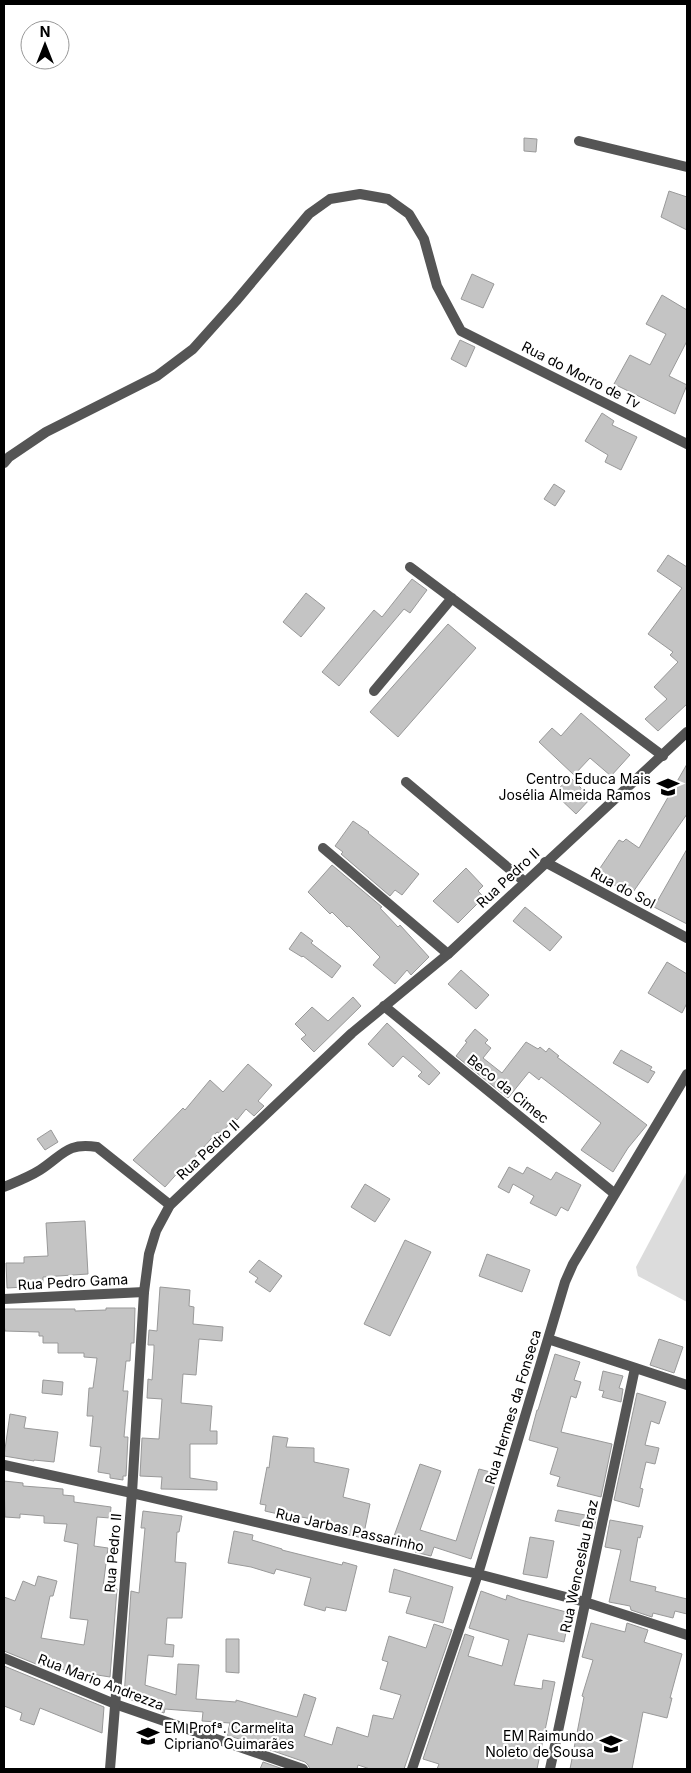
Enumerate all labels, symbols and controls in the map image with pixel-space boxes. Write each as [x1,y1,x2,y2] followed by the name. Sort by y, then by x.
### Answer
[20,20,70,70] north arrow
[40,23,50,40] text: N
[519,337,643,412] street label: Rua do Morro de Tv
[498,770,651,803] place label: Centro Educa Mais Josélia Almeida Ramos
[655,774,681,800] school or university icon: Centro Educa Mais Josélia Almeida Ramos
[473,844,543,911] street label: Rua Pedro II
[588,863,658,912] street label: Rua do Sol
[464,1051,553,1127] street label: Beco da Cimec
[173,1116,243,1183] street label: Rua Pedro II
[17,1270,129,1293] street label: Rua Pedro Gama
[481,1327,544,1486] street label: Rua Hermes da Fonseca
[556,1498,601,1634] street label: Rua Wenceslau Braz
[274,1504,426,1555] street label: Rua Jarbas Passarinho
[101,1513,124,1593] street label: Rua Pedro II
[36,1650,167,1713] street label: Rua Mario Andrezza
[164,1719,294,1752] place label: EM Profª. Carmelita Cipriano Guimarães
[135,1723,161,1749] school or university icon: EM Profª. Carmelita Cipriano Guimarães
[485,1727,594,1760] place label: EM Raimundo Noleto de Sousa
[598,1731,624,1757] school or university icon: EM Raimundo Noleto de Sousa

